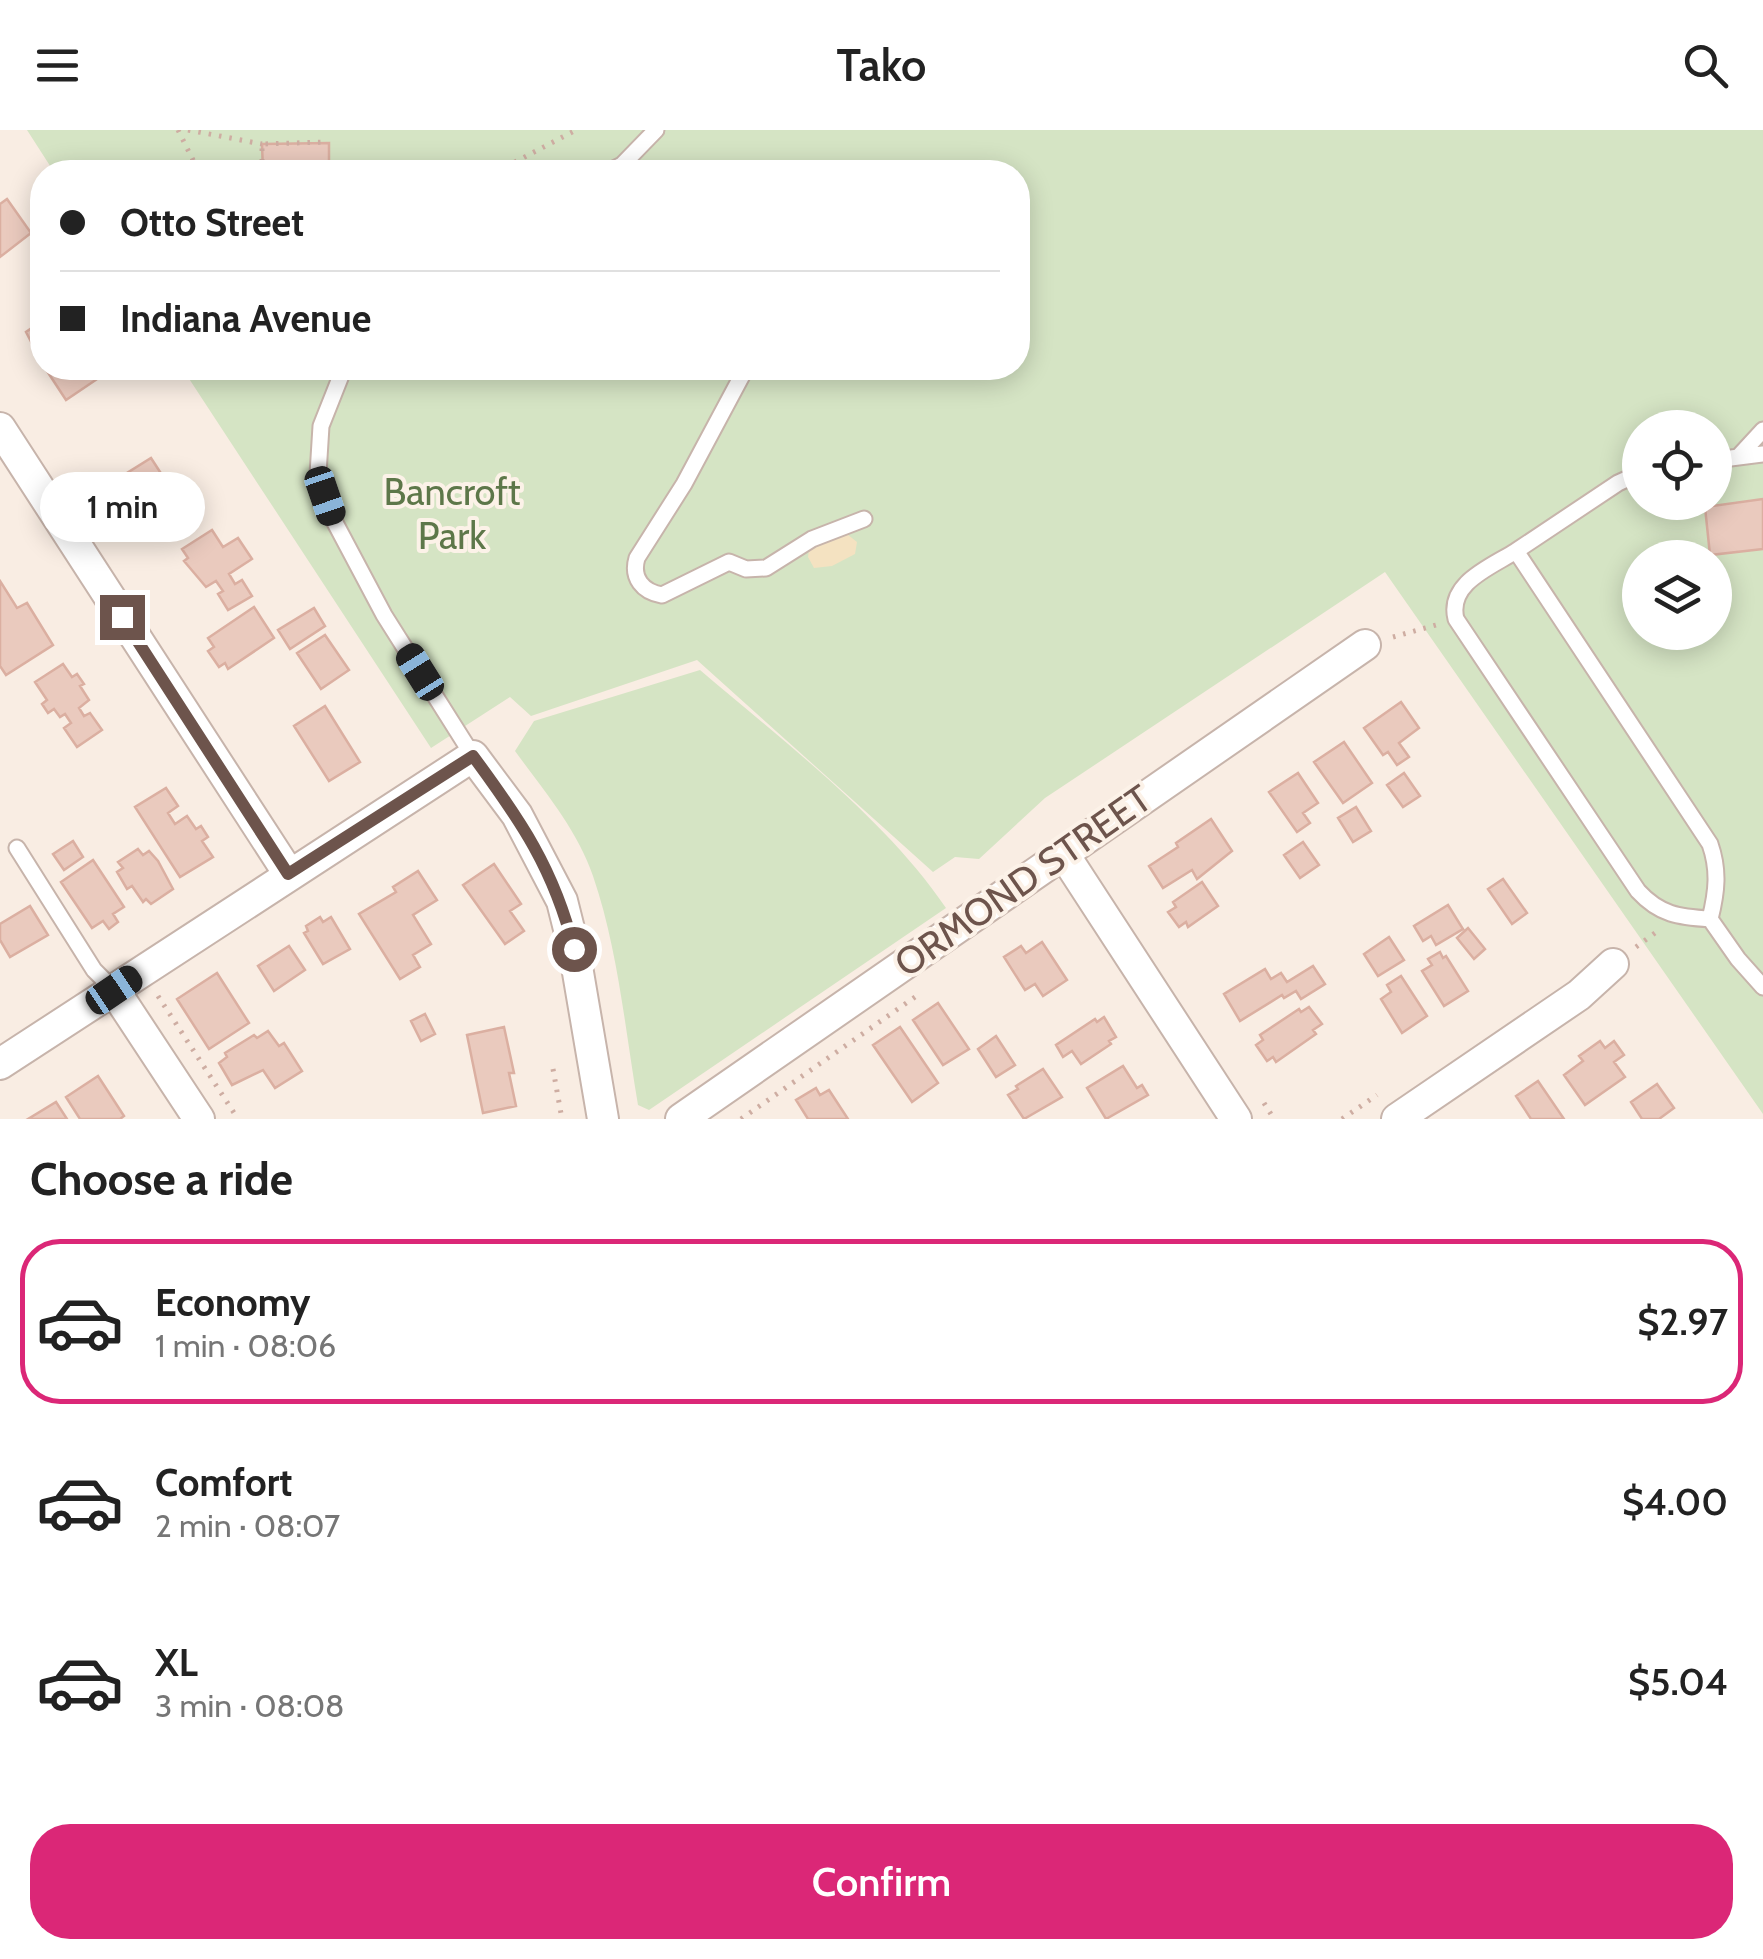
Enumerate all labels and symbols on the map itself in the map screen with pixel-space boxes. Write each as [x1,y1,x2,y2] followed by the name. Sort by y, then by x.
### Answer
[301,463,349,529] car
[383,468,521,559] park label: Bancroft Park
[39,472,204,542] callout: 1 min
[100,595,145,640] route end
[391,639,449,705] car
[885,775,1160,987] street label: ORMOND STREET
[552,927,597,972] route start
[81,961,147,1019] car

